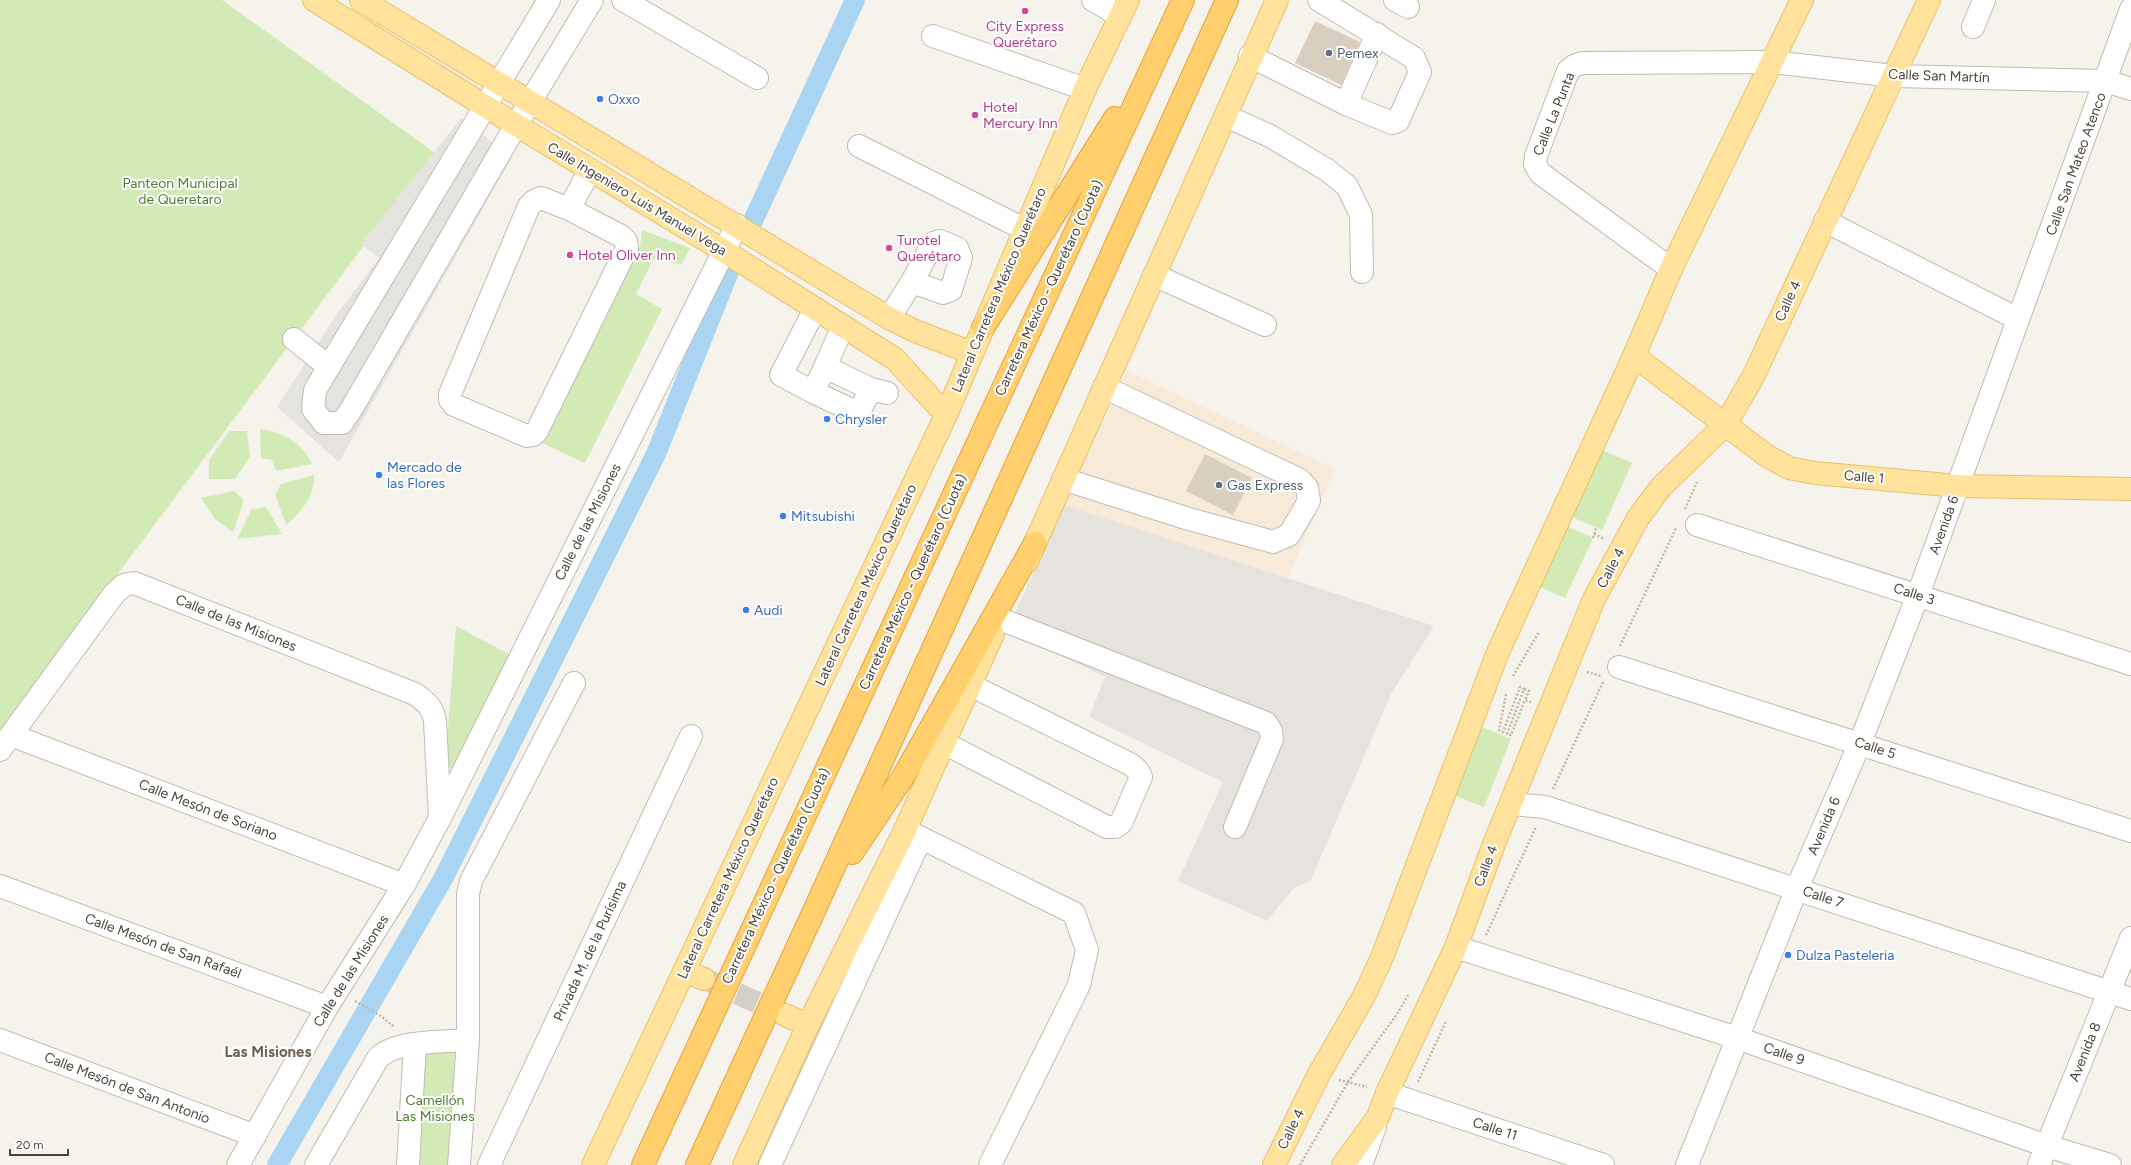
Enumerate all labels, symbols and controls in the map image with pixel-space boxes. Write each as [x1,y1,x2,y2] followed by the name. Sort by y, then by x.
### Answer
[1020,6,1030,16] marker: City Express Querétaro
[986,18,1064,51] place label: City Express Querétaro
[1337,45,1379,62] place label: Pemex
[1324,48,1334,58] marker: Pemex
[1888,66,1990,86] street label: Calle San Martín
[1530,70,1578,158] street label: Calle La Punta
[2042,90,2110,238] street label: Calle San Mateo Atenco
[608,91,640,108] place label: Oxxo
[595,94,605,104] marker: Oxxo
[983,99,1058,132] place label: Hotel Mercury Inn
[970,110,980,120] marker: Hotel Mercury Inn
[544,139,730,259] street label: Calle Ingeniero Luis Manuel Vega
[122,175,238,208] park label: Panteon Municipal de Queretaro
[991,177,1107,399] street label: Carretera México - Querétaro (Cuota)
[948,185,1050,395] street label: Lateral Carretera México Querétaro
[897,232,961,265] place label: Turotel Querétaro
[884,243,894,253] marker: Turotel Querétaro
[578,247,676,264] place label: Hotel Oliver Inn
[565,250,575,260] marker: Hotel Oliver Inn
[1771,278,1805,324] street label: Calle 4
[835,411,887,428] place label: Chrysler
[822,414,832,424] marker: Chrysler
[387,459,462,492] place label: Mercado de las Flores
[551,461,625,583] street label: Calle de las Misiones
[1843,467,1885,487] street label: Calle 1
[374,470,384,480] marker: Mercado de las Flores
[855,471,971,693] street label: Carretera México - Querétaro (Cuota)
[1227,477,1303,494] place label: Gas Express
[1214,480,1224,490] marker: Gas Express
[812,481,920,689] street label: Lateral Carretera México Querétaro
[1925,493,1963,557] street label: Avenida 6
[791,508,855,525] place label: Mitsubishi
[778,511,788,521] marker: Mitsubishi
[1593,545,1629,591] street label: Calle 4
[1891,579,1937,609] street label: Calle 3
[173,591,299,655] street label: Calle de las Misiones
[754,602,783,619] place label: Audi
[741,605,751,615] marker: Audi
[1852,733,1898,763] street label: Calle 5
[718,765,834,987] street label: Carretera México - Querétaro (Cuota)
[674,774,782,982] street label: Lateral Carretera México Querétaro
[136,776,280,844] street label: Calle Mesón de Soriano
[1804,794,1844,858] street label: Avenida 6
[1470,843,1502,889] street label: Calle 4
[550,878,630,1024] street label: Privada M. de la Purísima
[1800,882,1846,912] street label: Calle 7
[83,910,243,982] street label: Calle Mesón de San Rafaél
[310,912,392,1030] street label: Calle de las Misiones
[1796,947,1894,964] place label: Dulza Pasteleria
[1783,950,1793,960] marker: Dulza Pasteleria
[2065,1020,2105,1084] street label: Avenida 8
[1761,1039,1807,1069] street label: Calle 9
[225,1043,311,1061] district label: Las Misiones
[42,1049,212,1127] street label: Calle Mesón de San Antonio
[395,1092,475,1125] park label: Camellón Las Misiones
[1274,1106,1308,1152] street label: Calle 4
[1470,1114,1520,1144] street label: Calle 11
[10,1131,68,1157] scale bar
[16,1138,44,1152] text: 20 m

